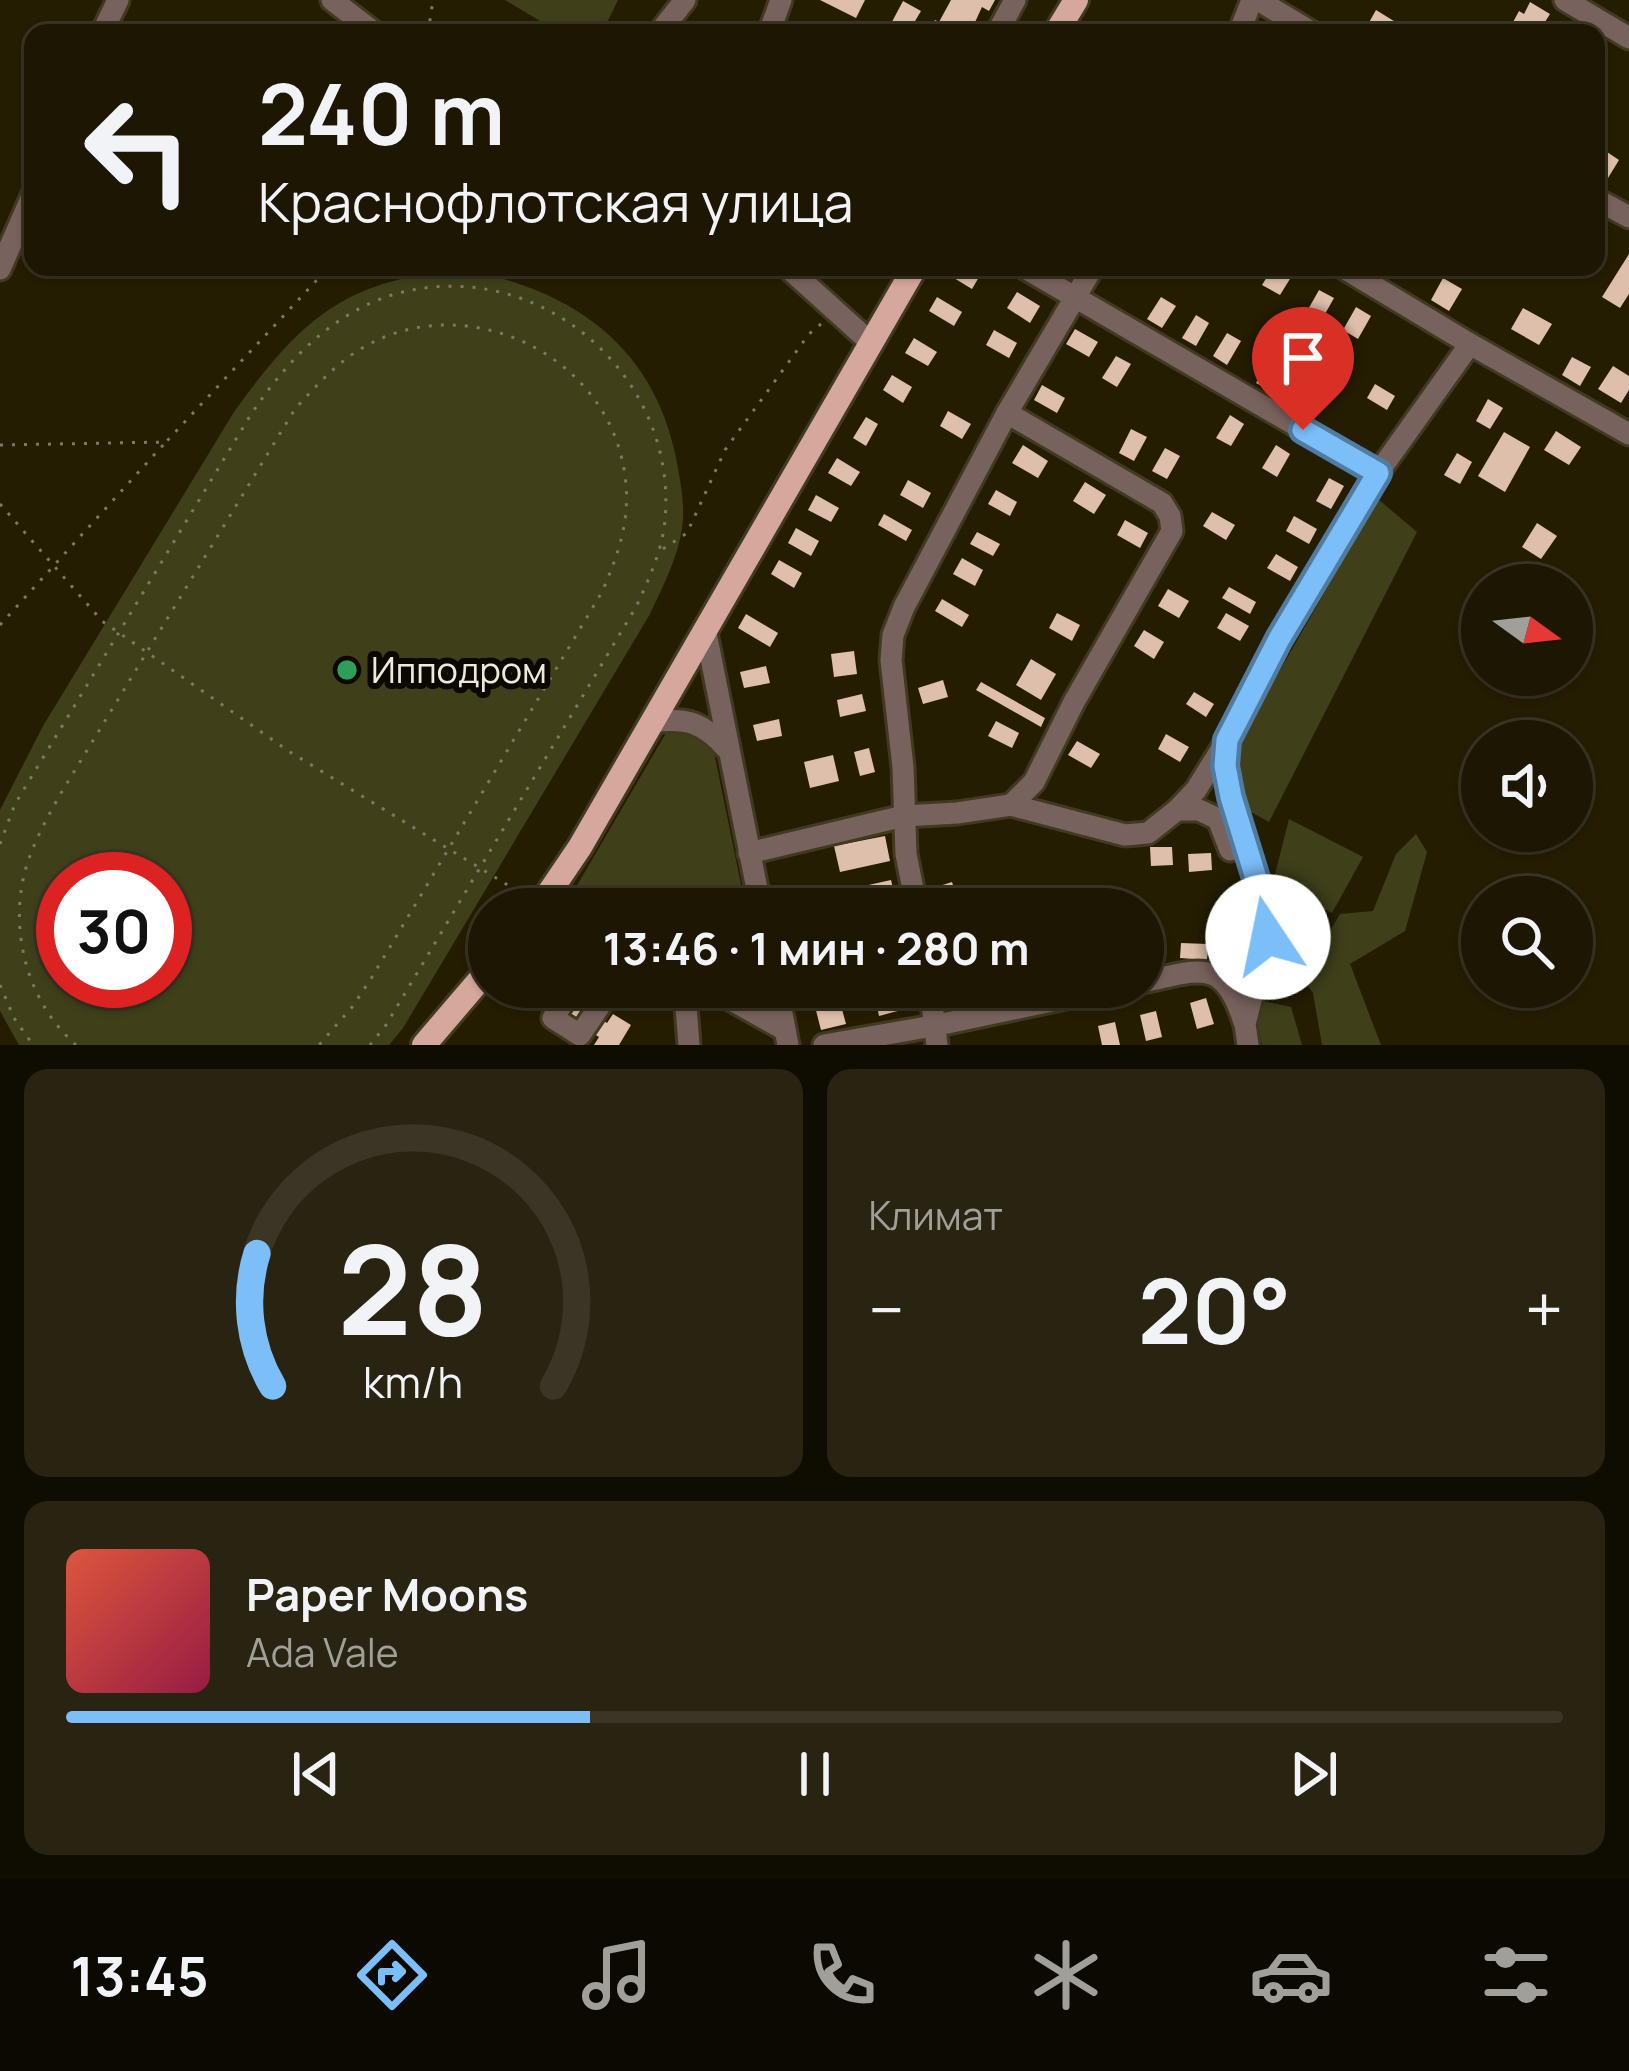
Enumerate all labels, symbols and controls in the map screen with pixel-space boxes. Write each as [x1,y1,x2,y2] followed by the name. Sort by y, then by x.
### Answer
[258,55,505,170] text: 240 m
[60,72,216,228] icon: left
[258,164,854,238] text: Краснофлотская улица
[1252,307,1354,430] pin
[1270,325,1336,391] icon: arrive
[1461,564,1593,696] north arrow
[1461,564,1593,1008] map controls
[371,645,547,694] place label: Ипподром
[334,657,360,683] marker: Ипподром
[1461,720,1593,852] button: sound
[36,852,192,1008] speed limit sign: 30
[1205,874,1331,1000] position arrow
[1461,876,1593,1008] button: search
[603,917,1029,979] text: 13:46 · 1 мин · 280 m
[869,1188,1003,1242] text: Климат
[338,1202,489,1372] text: 28
[1138,1248,1291,1371] text: 20°
[869,1264,904,1354] text: −
[1525,1264,1563,1354] text: +
[363,1352,463,1411] text: km/h
[246,1563,528,1625] text: Paper Moons
[246,1625,399,1679] text: Ada Vale
[283,1741,349,1807] icon: previous
[782,1741,848,1807] icon: pause
[1281,1741,1347,1807] icon: next
[350,1933,434,2017] icon: directions
[575,1933,659,2017] icon: music
[800,1933,884,2017] icon: phone
[1024,1933,1108,2017] icon: climate
[1249,1933,1333,2017] icon: car
[1474,1933,1558,2017] icon: filters
[70,1938,209,2012] text: 13:45

